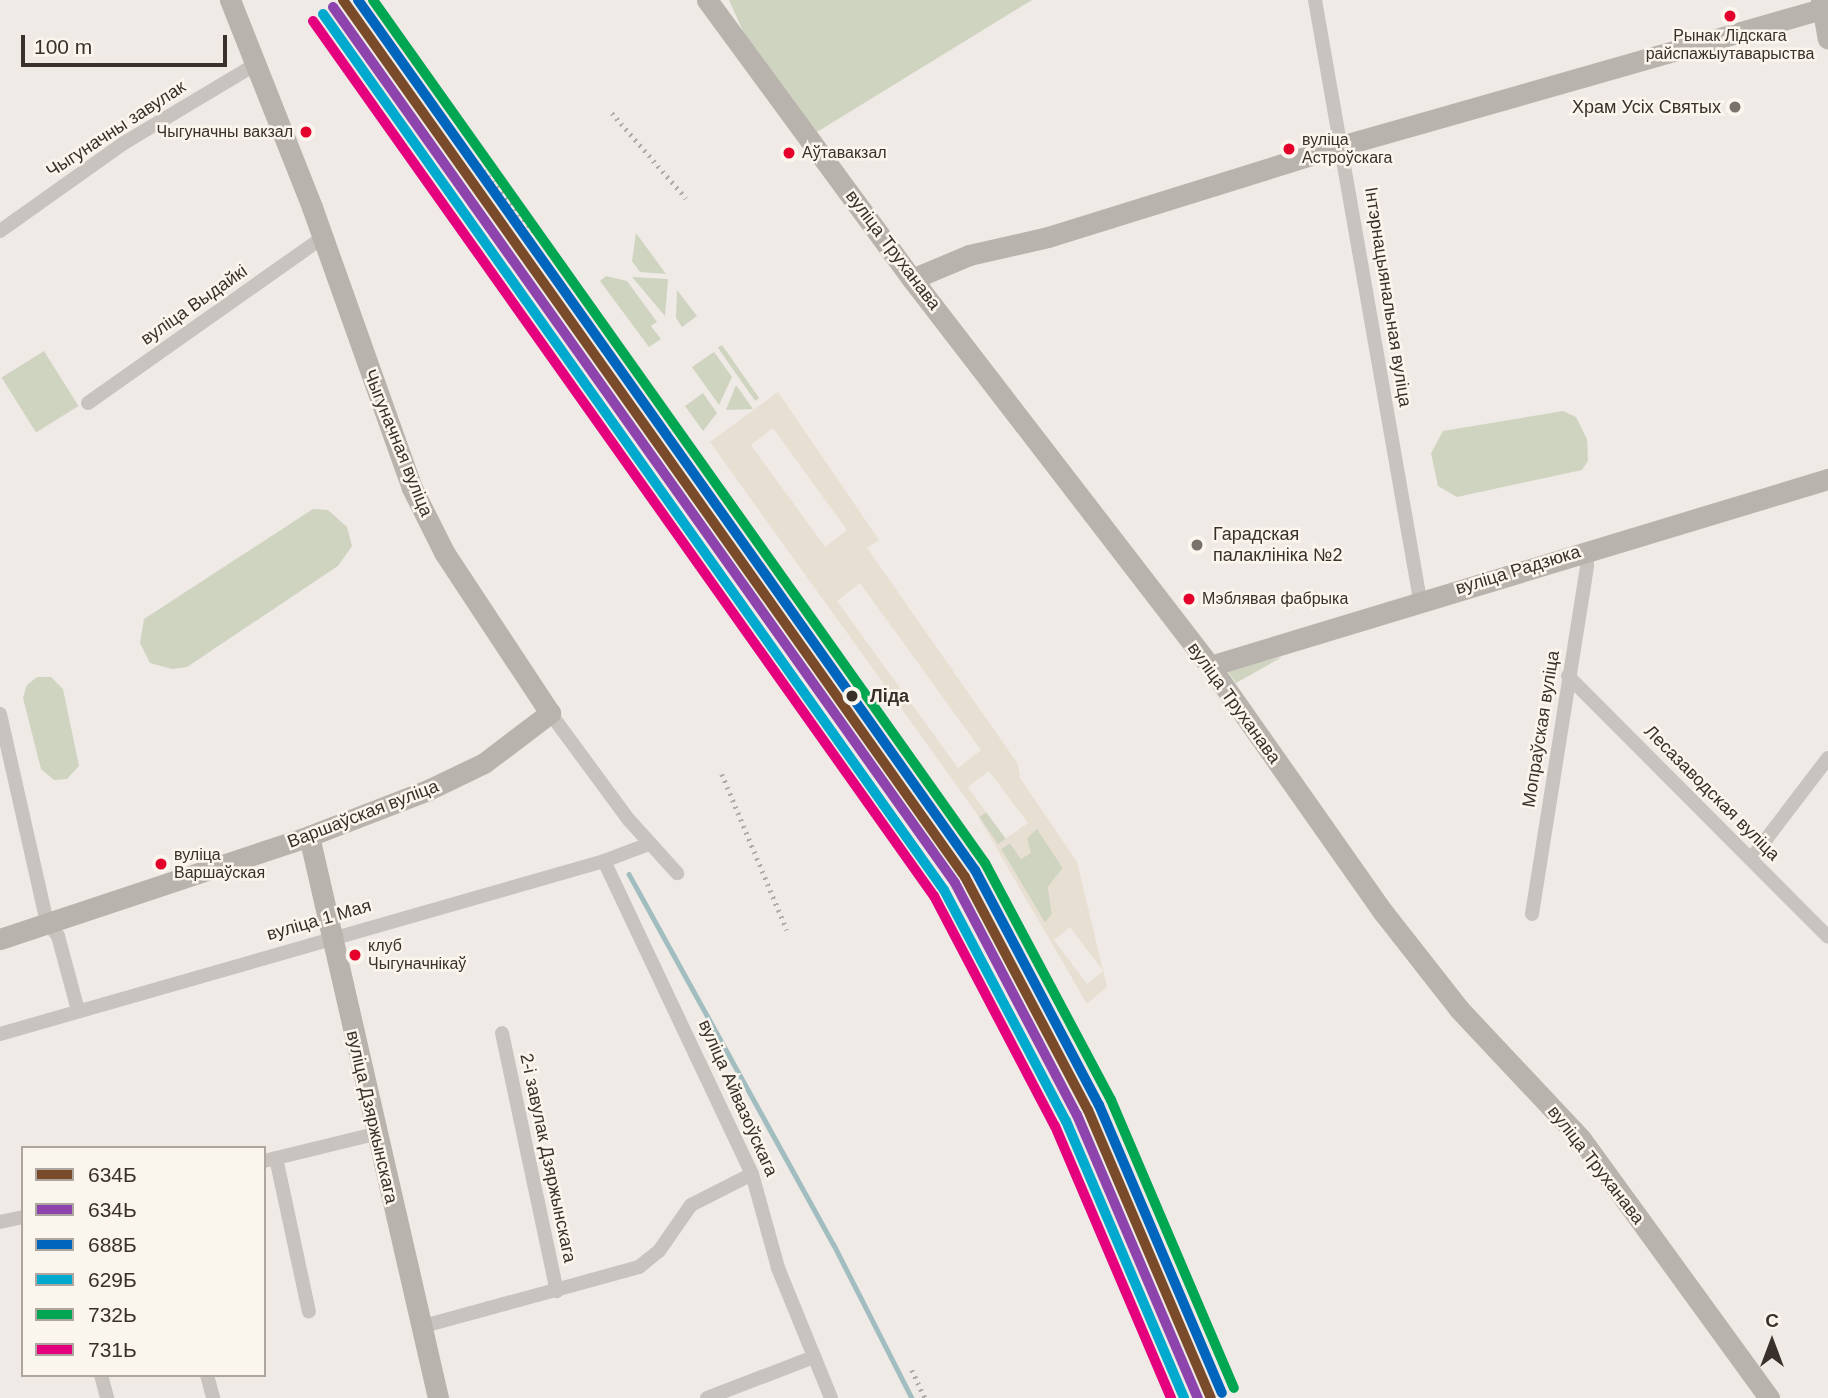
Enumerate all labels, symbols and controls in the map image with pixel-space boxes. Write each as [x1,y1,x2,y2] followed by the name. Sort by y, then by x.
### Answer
[1723,9,1737,23] marker: Рынак Лідскага райспажыутаварыства
[24,21,231,65] scale bar
[1646,26,1814,64] place label: Рынак Лідскага райспажыутаварыства
[34,35,92,58] text: 100 m
[42,76,190,182] street label: Чыгуначны завулак
[1572,96,1721,118] place label: Храм Усіх Святых
[1727,99,1743,115] marker: Храм Усіх Святых
[157,122,293,142] place label: Чыгуначны вакзал
[299,125,313,139] marker: Чыгуначны вакзал
[1302,130,1392,168] place label: вуліца Астроўскага
[1282,142,1296,156] marker: вуліца Астроўскага
[802,143,887,163] place label: Аўтавакзал
[782,146,796,160] marker: Аўтавакзал
[1360,185,1416,409] street label: Інтэрнацыянальная вуліца
[841,186,945,314] street label: вуліца Труханава
[137,260,251,350] street label: вуліца Выдайкі
[359,366,437,520] street label: Чыгуначная вуліца
[1213,524,1342,566] place label: Гарадская палаклініка №2
[1187,535,1207,555] marker: Гарадская палаклініка №2
[1453,541,1583,599] street label: вуліца Радзюка
[1202,589,1348,609] place label: Мэблявая фабрыка
[1182,592,1196,606] marker: Мэблявая фабрыка
[1183,638,1285,768] street label: вуліца Труханава
[1518,649,1564,809] street label: Мопраўская вуліца
[841,685,863,707] marker: Ліда
[870,685,909,707] place label: Ліда
[1640,721,1784,865] street label: Лесазаводская вуліца
[284,775,442,853] street label: Варшаўская вуліца
[174,845,265,883] place label: вуліца Варшаўская
[154,857,168,871] marker: вуліца Варшаўская
[264,895,374,945] street label: вуліца 1 Мая
[368,936,466,974] place label: клуб Чыгуначнікаў
[348,948,362,962] marker: клуб Чыгуначнікаў
[694,1016,782,1180] street label: вуліца Айвазоўскага
[342,1028,402,1206] street label: вуліца Дзяржынскага
[515,1051,581,1265] street label: 2-і завулак Дзяржынскага
[1543,1101,1649,1229] street label: вуліца Труханава
[21,1146,266,1377] legend
[88,1163,137,1186] text: 634Б
[88,1198,137,1221] text: 634Ь
[88,1233,137,1256] text: 688Б
[88,1268,137,1291] text: 629Б
[88,1303,137,1326] text: 732Ь
[1737,1307,1807,1377] north arrow
[1765,1310,1779,1331] text: С
[88,1338,137,1361] text: 731Ь

